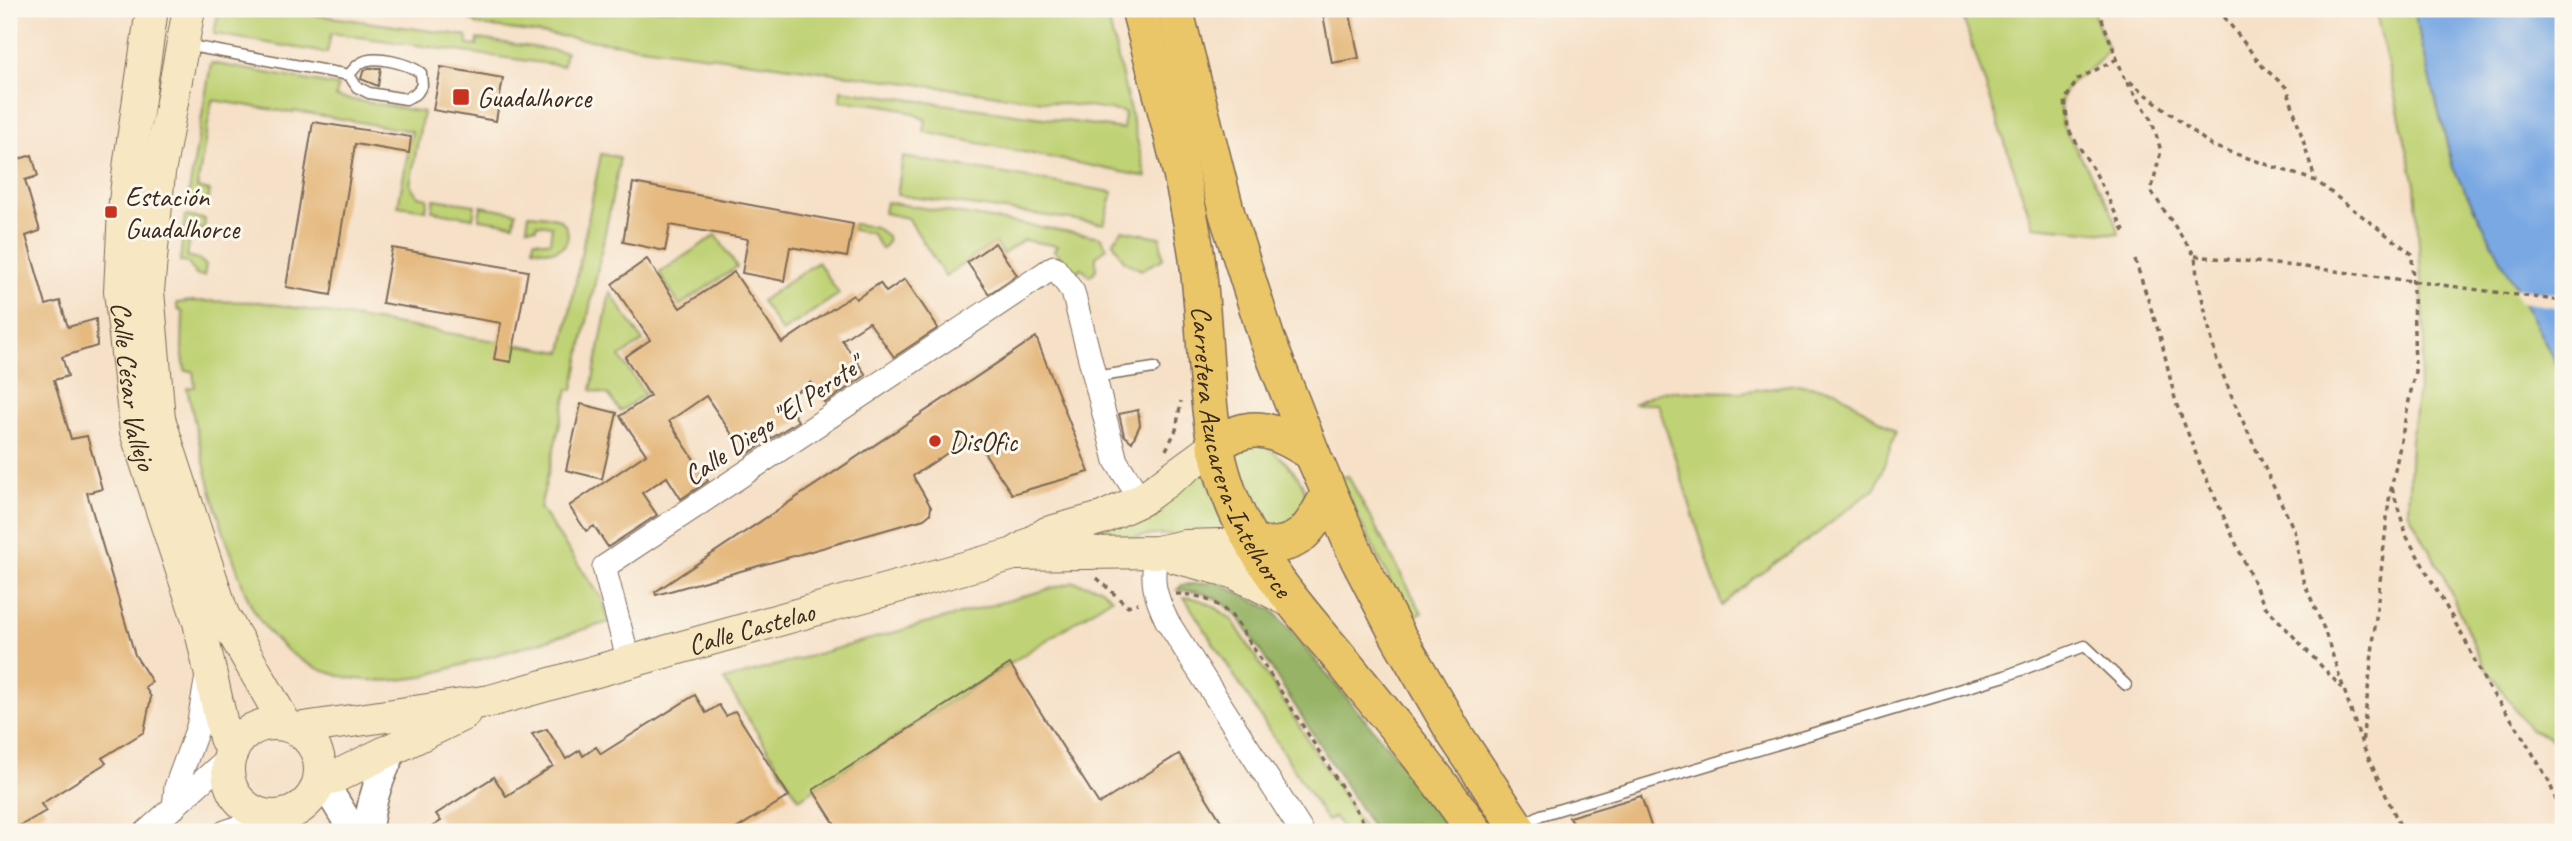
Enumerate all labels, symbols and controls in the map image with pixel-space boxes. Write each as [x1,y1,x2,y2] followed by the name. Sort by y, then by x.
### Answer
[477,80,593,115] place label: Guadalhorce
[451,87,471,107] marker: Guadalhorce
[125,179,241,246] place label: Estación Guadalhorce
[103,204,119,220] marker: Estación Guadalhorce
[103,300,165,477] street label: Calle César Vallejo
[1184,305,1301,606] street label: Carretera Azucarera-Intelhorce
[677,345,872,493] street label: Calle Diego "El Perote"
[949,424,1018,459] place label: DisOfic
[927,433,943,449] marker: DisOfic
[684,593,820,663] street label: Calle Castelao

